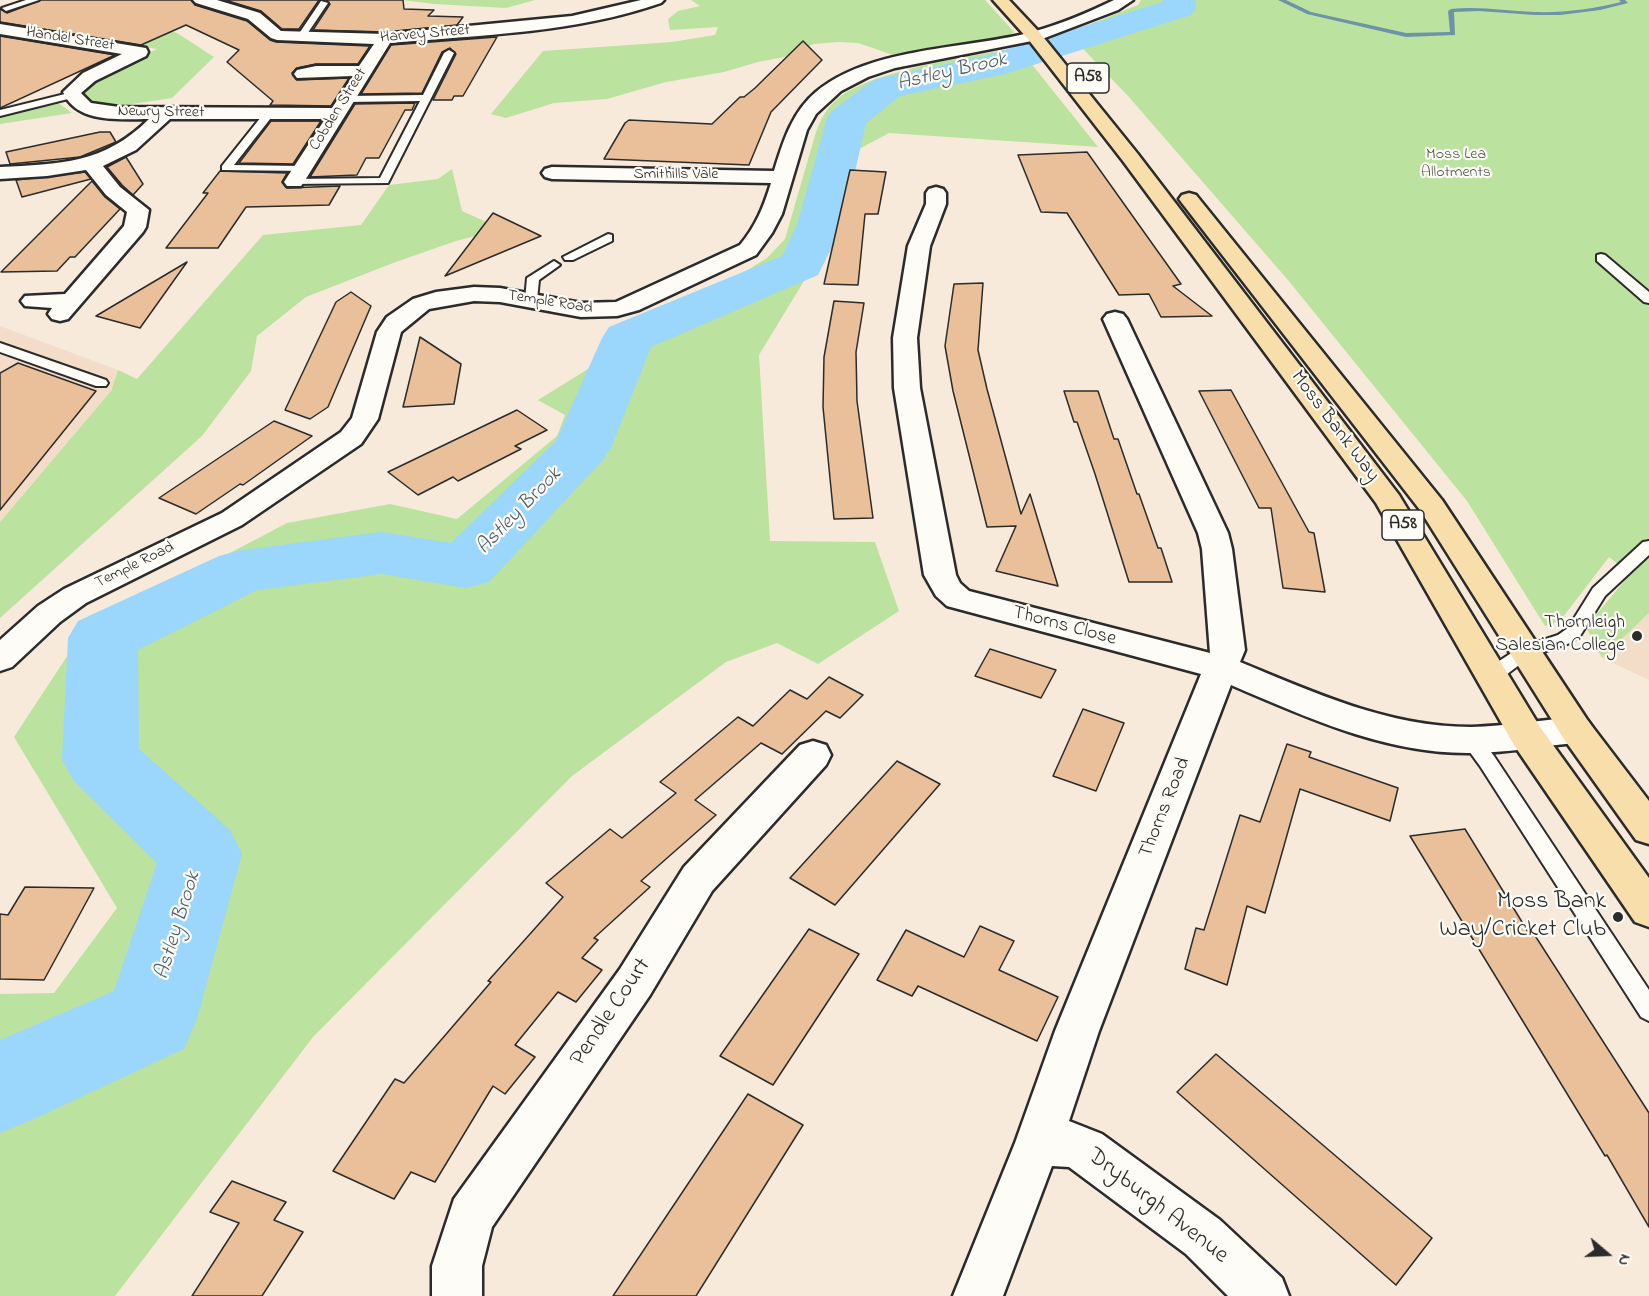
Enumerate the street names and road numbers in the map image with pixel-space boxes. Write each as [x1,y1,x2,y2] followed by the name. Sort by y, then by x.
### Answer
[379,22,471,48] street label: Harvey Street
[25,24,115,56] street label: Handel Street
[1067,63,1109,93] road number: A58
[306,65,372,155] street label: Cobden Street
[118,103,204,123] street label: Newry Street
[634,165,718,185] street label: Smithills Vale
[506,287,594,319] street label: Temple Road
[1284,367,1384,487] street label: Moss Bank Way
[1382,510,1424,540] road number: A58
[92,539,178,593] street label: Temple Road
[1009,602,1119,652] street label: Thorns Close
[1135,754,1197,862] street label: Thorns Road
[565,953,659,1073] street label: Pendle Court
[1081,1143,1233,1271] street label: Dryburgh Avenue

